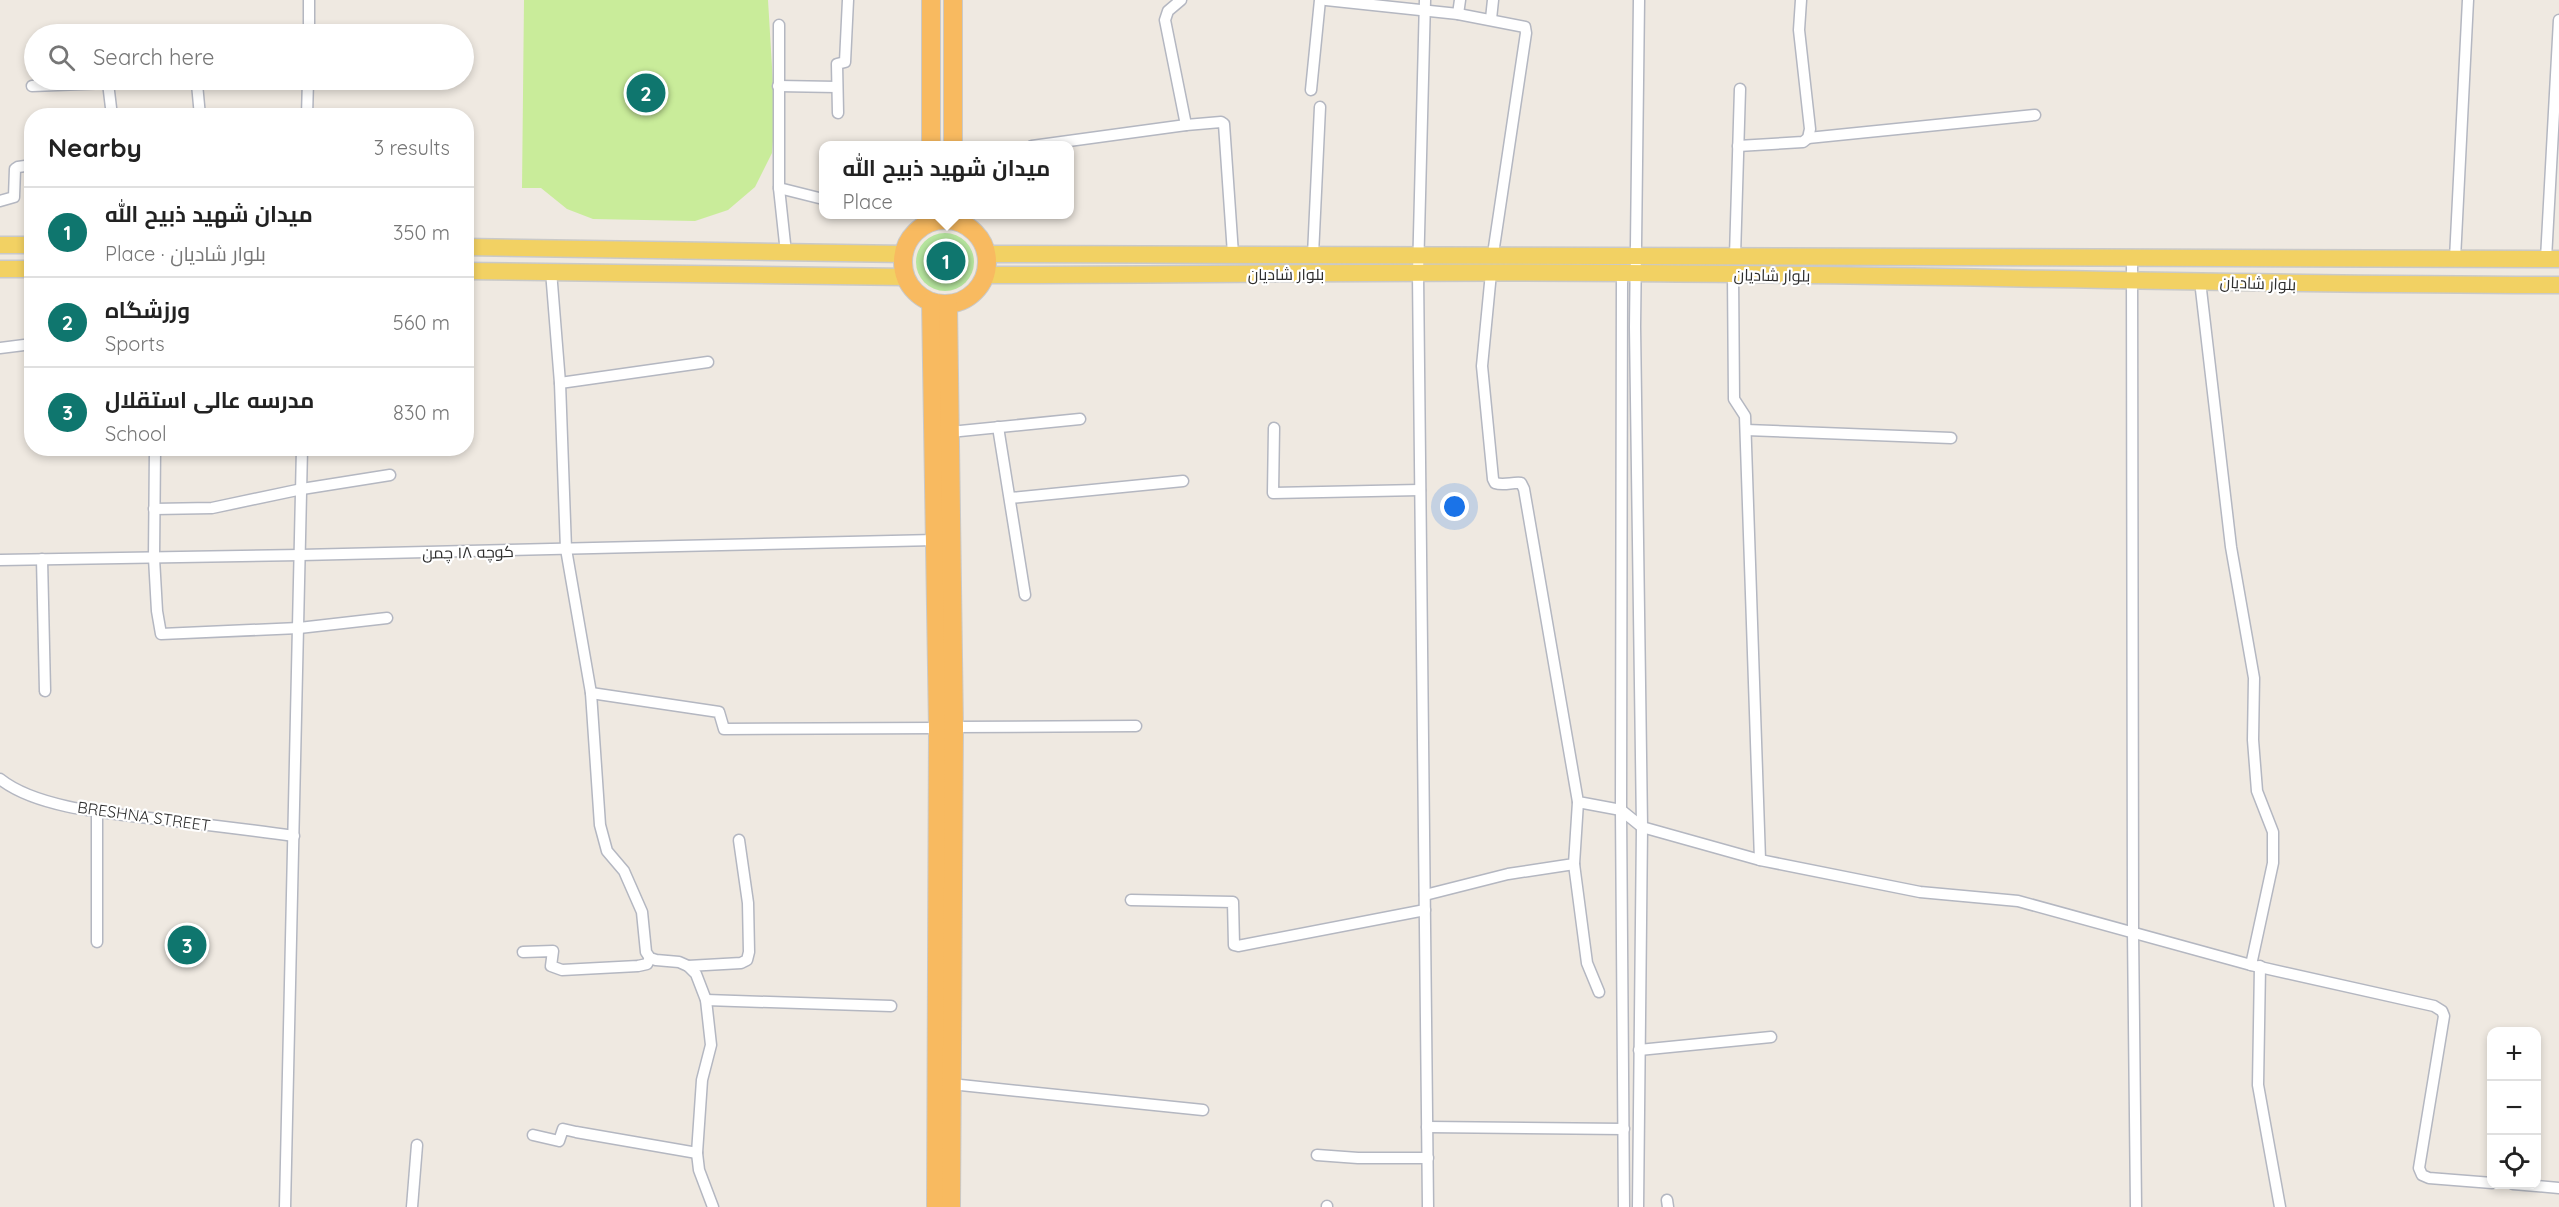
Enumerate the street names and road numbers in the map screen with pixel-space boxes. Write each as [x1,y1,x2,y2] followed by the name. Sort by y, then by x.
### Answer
[1248,264,1324,285] street label: بلوار شادیان
[1733,264,1810,287] street label: بلوار شادیان
[2219,272,2297,295] street label: بلوار شادیان
[422,541,514,565] street label: كوچه ١٨ چمن
[76,797,212,835] street label: BRESHNA STREET

